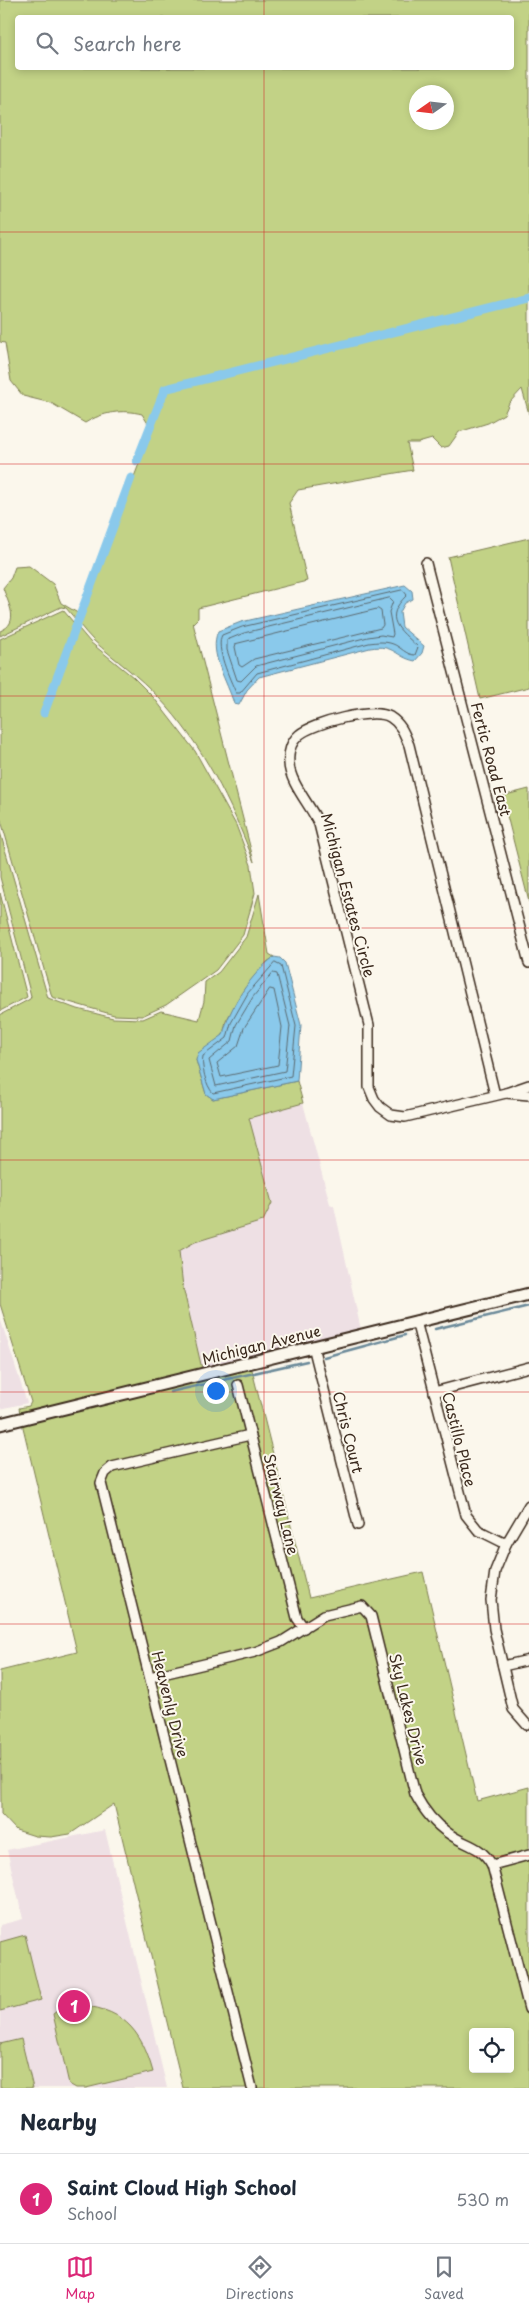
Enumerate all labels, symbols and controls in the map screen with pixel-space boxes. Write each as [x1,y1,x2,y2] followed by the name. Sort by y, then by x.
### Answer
[15,15,514,70] search box
[33,29,61,57] icon: search
[73,29,182,57] text: Search here
[409,85,454,130] north arrow
[466,699,518,819] street label: Fertic Road East
[316,810,382,980] street label: Michigan Estates Circle
[199,1318,323,1370] street label: Michigan Avenue
[203,1378,229,1404] your location
[328,1389,370,1475] street label: Chris Court
[437,1389,483,1489] street label: Castillo Place
[258,1451,306,1557] street label: Stairway Lane
[147,1648,195,1760] street label: Heavenly Drive
[384,1651,434,1767] street label: Sky Lakes Drive
[58,1987,90,2025] pin: 1
[469,2028,514,2073] map controls
[469,2028,514,2073] button: locate
[20,2105,97,2137] text: Nearby
[67,2173,297,2201] text: Saint Cloud High School
[32,2187,40,2211] text: 1
[456,2187,509,2211] text: 530 m
[67,2201,117,2225] text: School
[65,2253,95,2304] tab: Map
[226,2253,294,2304] tab: Directions
[424,2253,464,2304] tab: Saved

